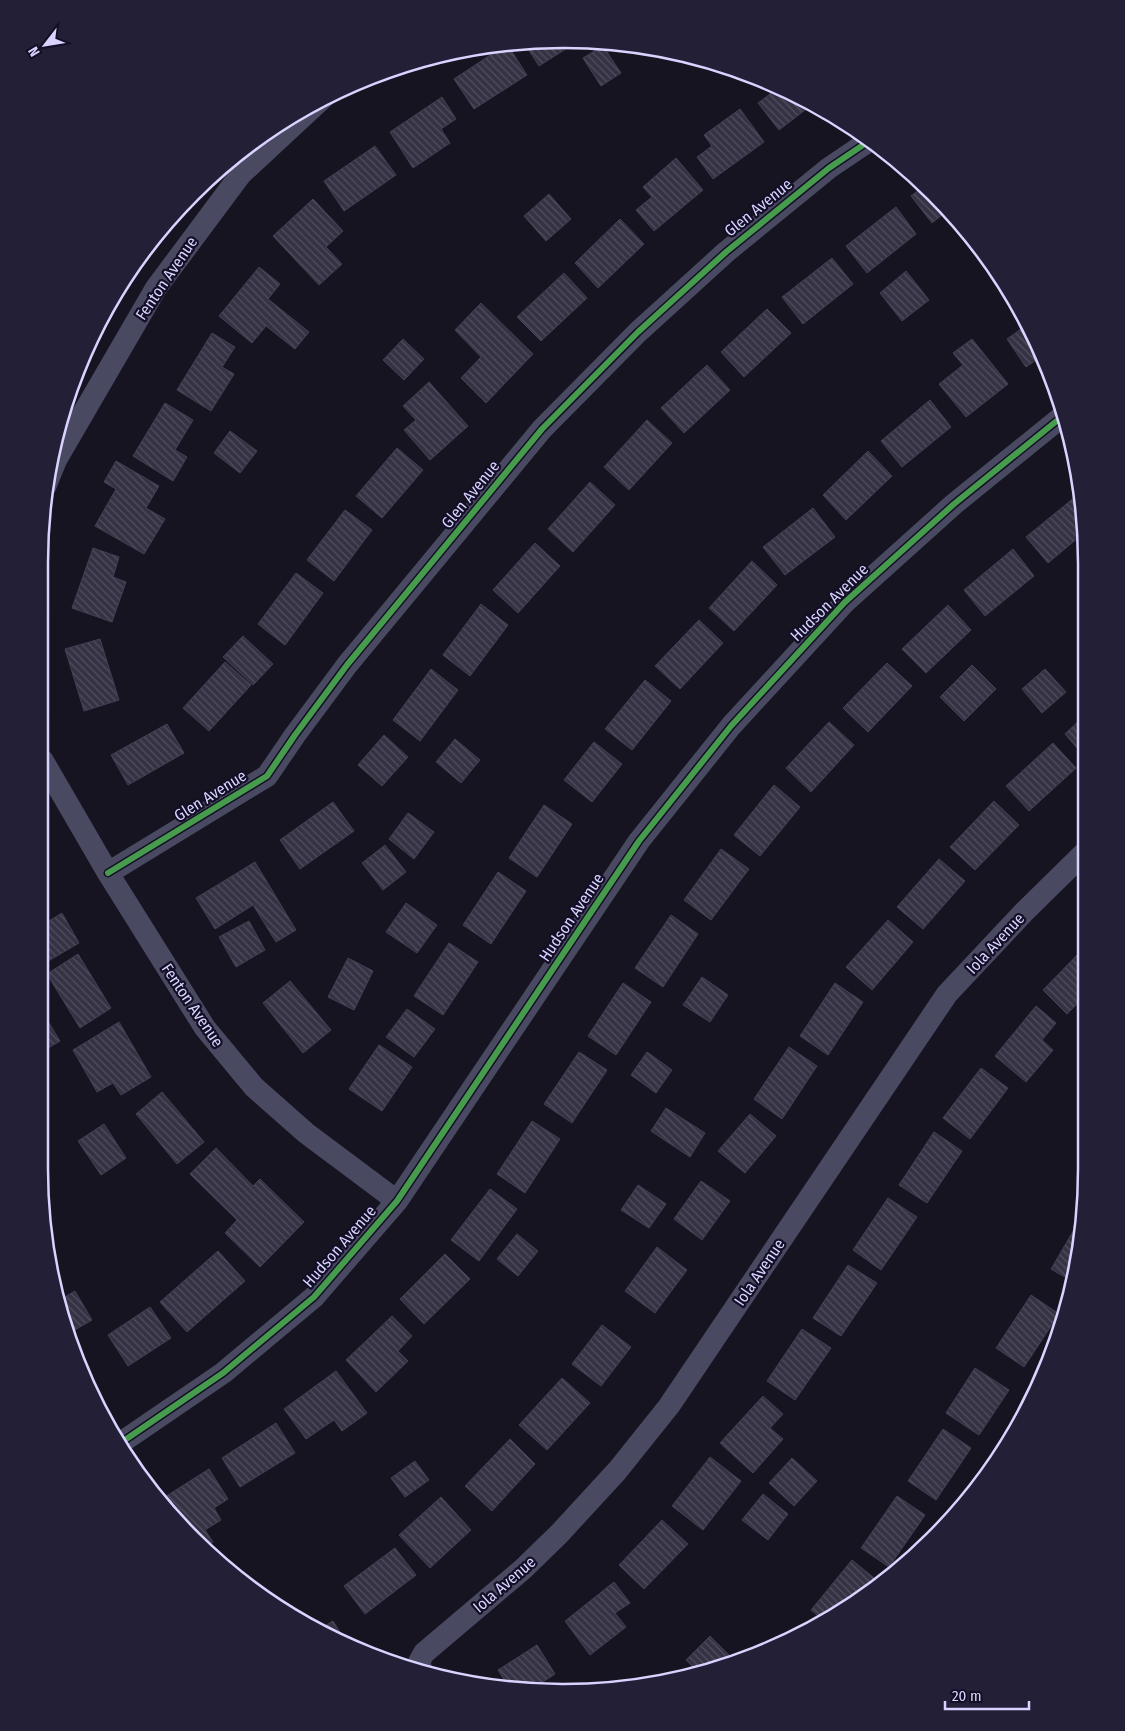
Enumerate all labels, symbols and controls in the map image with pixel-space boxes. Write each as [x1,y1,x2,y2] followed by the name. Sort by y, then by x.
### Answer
[20,20,70,70] north arrow
[25,43,44,59] text: N
[721,174,796,240] street label: Glen Avenue
[132,233,201,324] street label: Fenton Avenue
[437,457,503,532] street label: Glen Avenue
[787,559,872,645] street label: Hudson Avenue
[171,766,250,825] street label: Glen Avenue
[535,870,608,965] street label: Hudson Avenue
[962,909,1028,978] street label: Iola Avenue
[158,960,227,1051] street label: Fenton Avenue
[299,1201,380,1291] street label: Hudson Avenue
[730,1235,789,1309] street label: Iola Avenue
[469,1552,539,1617] street label: Iola Avenue
[945,1678,1029,1710] scale bar
[952,1687,982,1705] text: 20 m

